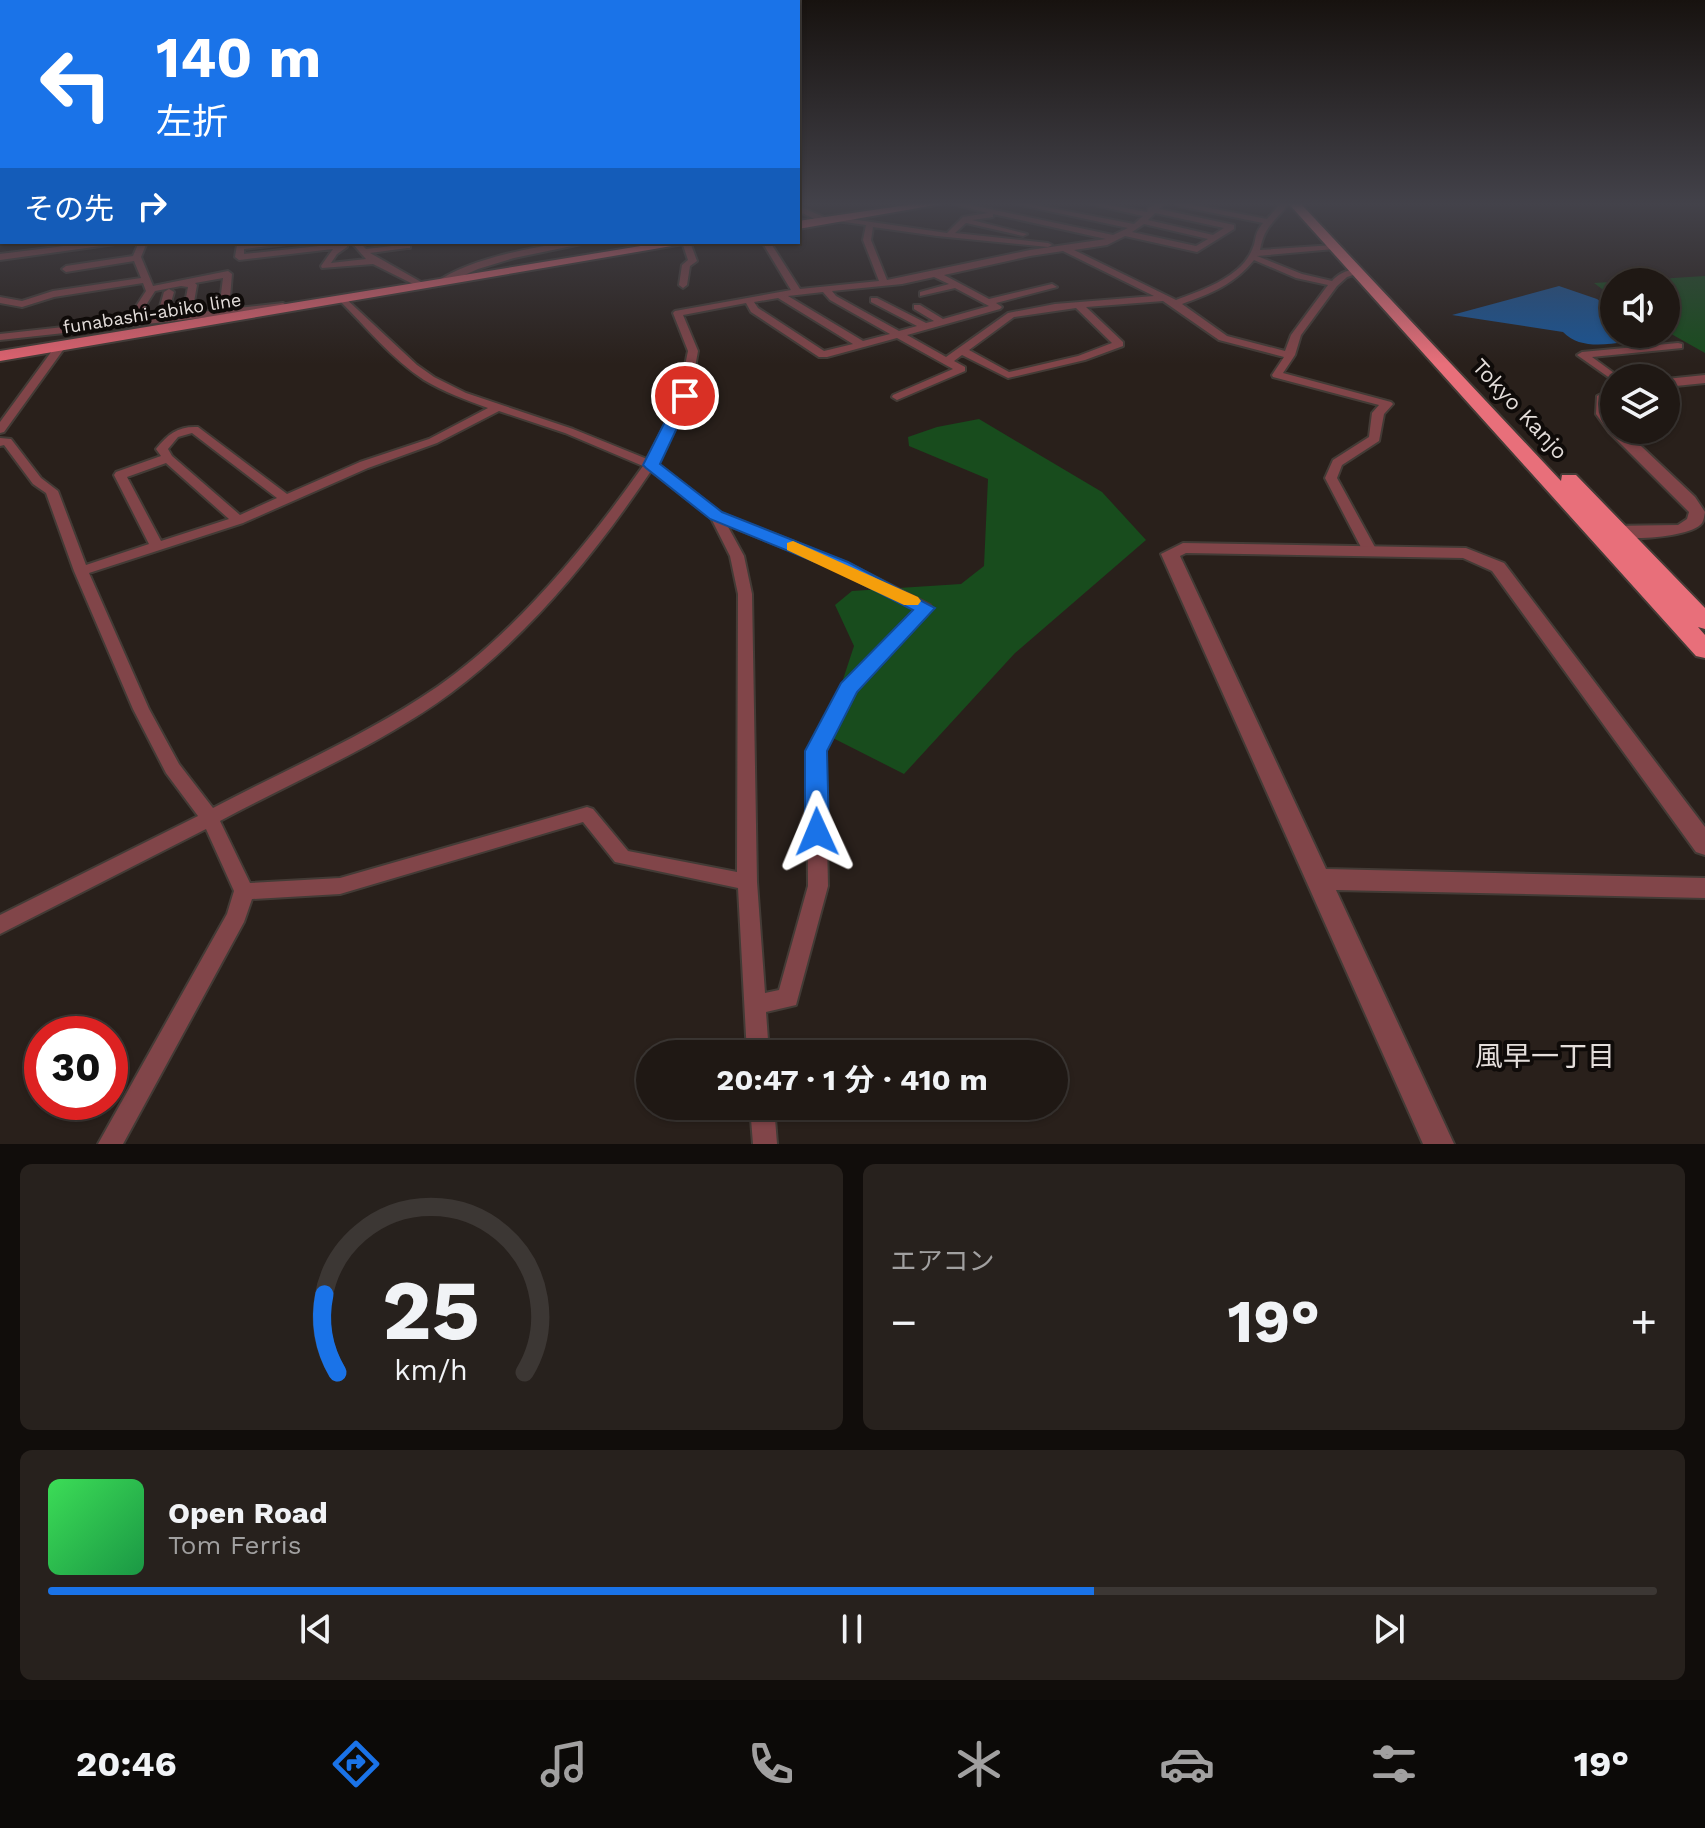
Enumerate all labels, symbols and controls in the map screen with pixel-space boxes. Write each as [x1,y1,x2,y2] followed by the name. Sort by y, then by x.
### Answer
[156,25,321,91] text: 140 m
[24,32,128,136] icon: left
[156,101,228,143] text: 左折
[130,184,174,228] icon: right
[24,191,114,226] text: その先
[1600,268,1680,444] map controls
[1600,268,1680,348] button: sound
[61,289,243,337] street label: funabashi-abiko line
[1467,354,1573,464] street label: Tokyo Kanjo
[651,362,719,430] pin
[1600,364,1680,444] button: layers
[663,374,707,418] icon: arrive
[775,790,859,874] position arrow
[24,1016,128,1120] speed limit sign: 30
[1475,1040,1615,1073] district label: 風早一丁目
[716,1062,988,1097] text: 20:47 · 1 分 · 410 m
[891,1246,995,1276] text: エアコン
[382,1262,480,1359] text: 25
[1227,1286,1320,1357] text: 19°
[891,1296,917,1348] text: −
[1630,1296,1657,1348] text: +
[394,1353,468,1387] text: km/h
[168,1495,328,1530] text: Open Road
[168,1530,301,1560] text: Tom Ferris
[294,1607,338,1651] icon: previous
[830,1607,874,1651] icon: pause
[1367,1607,1411,1651] icon: next
[328,1736,384,1792] icon: directions
[536,1736,592,1792] icon: music
[743,1736,799,1792] icon: phone
[951,1736,1007,1792] icon: climate
[1159,1736,1215,1792] icon: car
[1366,1736,1422,1792] icon: filters
[76,1743,177,1785] text: 20:46
[1574,1743,1629,1785] text: 19°

